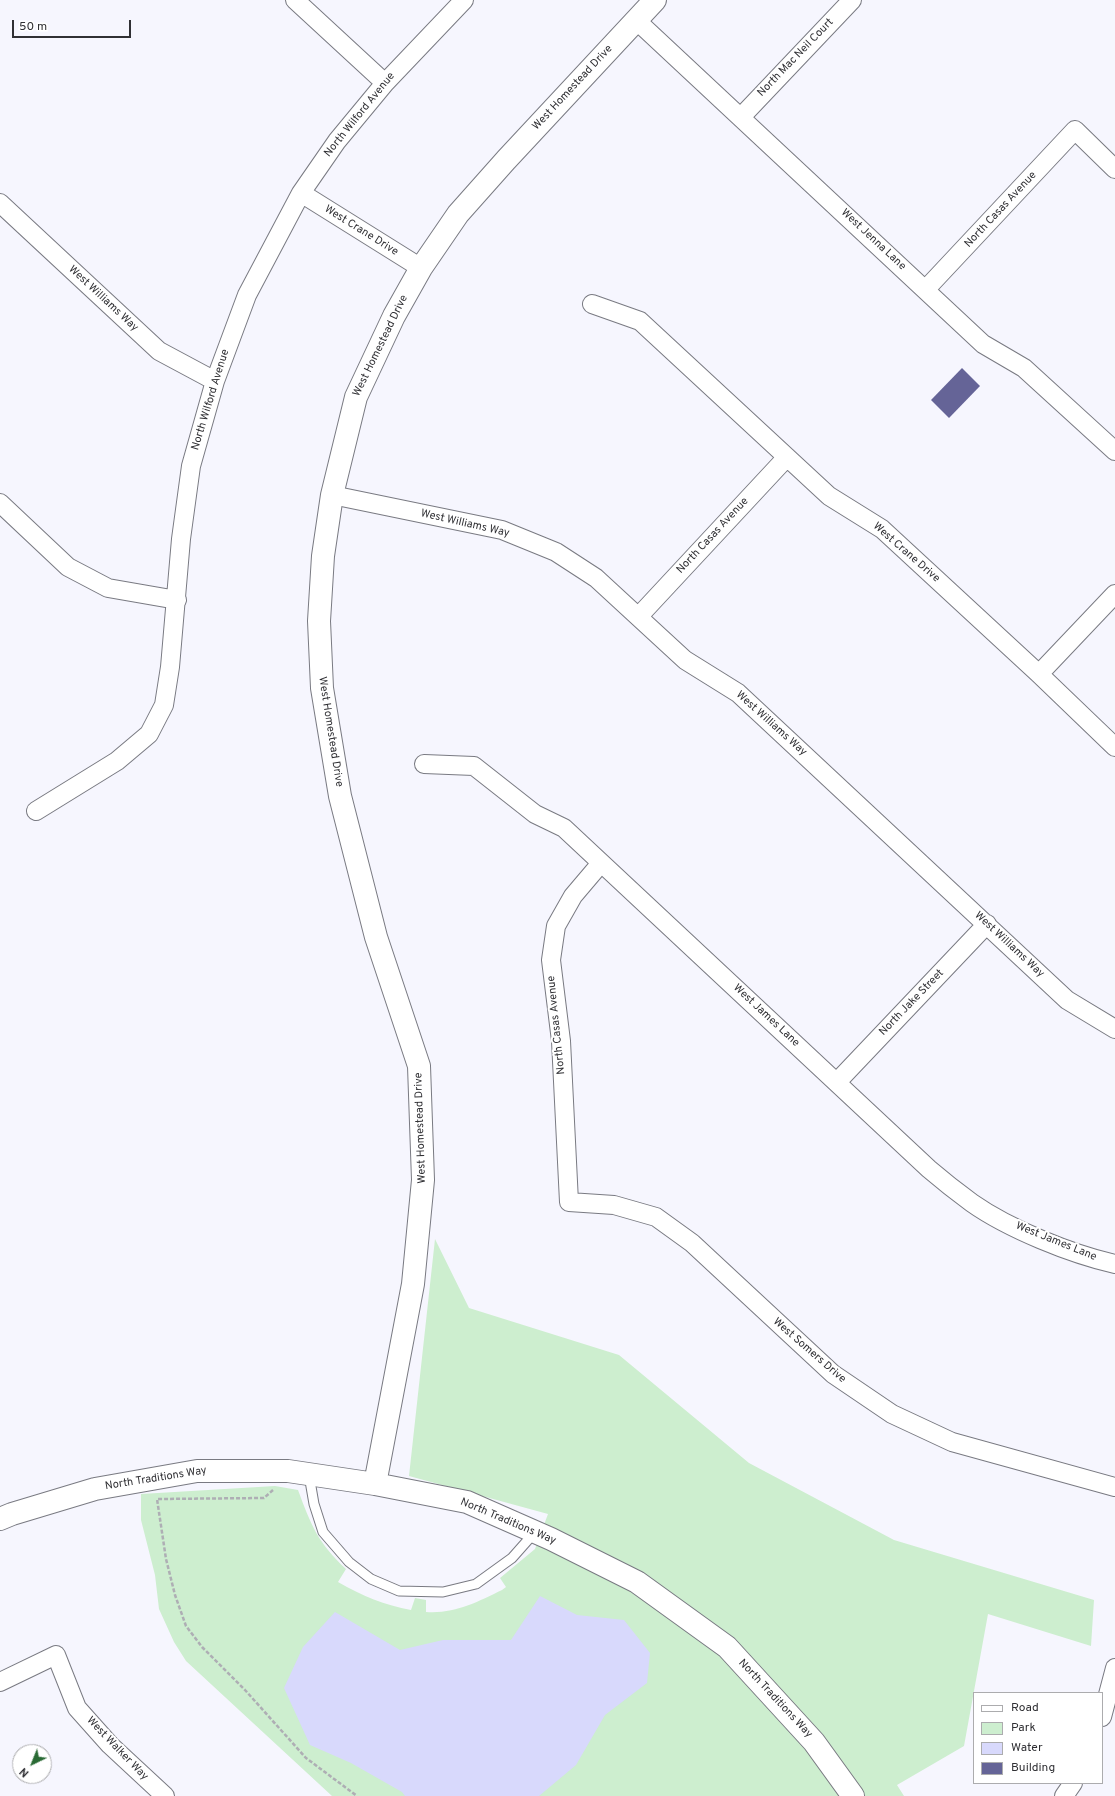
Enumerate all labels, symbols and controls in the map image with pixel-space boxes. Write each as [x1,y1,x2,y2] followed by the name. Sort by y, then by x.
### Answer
[14,12,133,38] scale bar
[755,16,837,100] street label: North Mac Neil Court
[19,19,47,35] text: 50 m
[530,43,616,133] street label: West Homestead Drive
[322,70,398,160] street label: North Wilford Avenue
[962,169,1040,251] street label: North Casas Avenue
[322,203,400,259] street label: West Crane Drive
[838,207,908,273] street label: West Jenna Lane
[65,263,141,335] street label: West Williams Way
[351,293,411,399] street label: West Homestead Drive
[189,348,233,452] street label: North Wilford Avenue
[674,495,752,577] street label: North Casas Avenue
[419,507,511,541] street label: West Williams Way
[870,520,942,586] street label: West Crane Drive
[315,676,345,788] street label: West Homestead Drive
[733,689,809,759] street label: West Williams Way
[971,909,1047,981] street label: West Williams Way
[877,967,947,1039] street label: North Jake Street
[545,975,569,1075] street label: North Casas Avenue
[730,982,802,1050] street label: West James Lane
[412,1072,430,1184] street label: West Homestead Drive
[1014,1220,1098,1264] street label: West James Lane
[770,1316,848,1386] street label: West Somers Drive
[104,1464,208,1494] street label: North Traditions Way
[458,1496,558,1548] street label: North Traditions Way
[735,1657,815,1741] street label: North Traditions Way
[973,1692,1103,1784] legend
[1011,1700,1039,1716] text: Road
[83,1714,151,1784] street label: West Walker Way
[1011,1720,1036,1736] text: Park
[1011,1740,1043,1756] text: Water
[12,1744,52,1784] north arrow
[1011,1760,1055,1776] text: Building
[17,1764,32,1780] text: N

